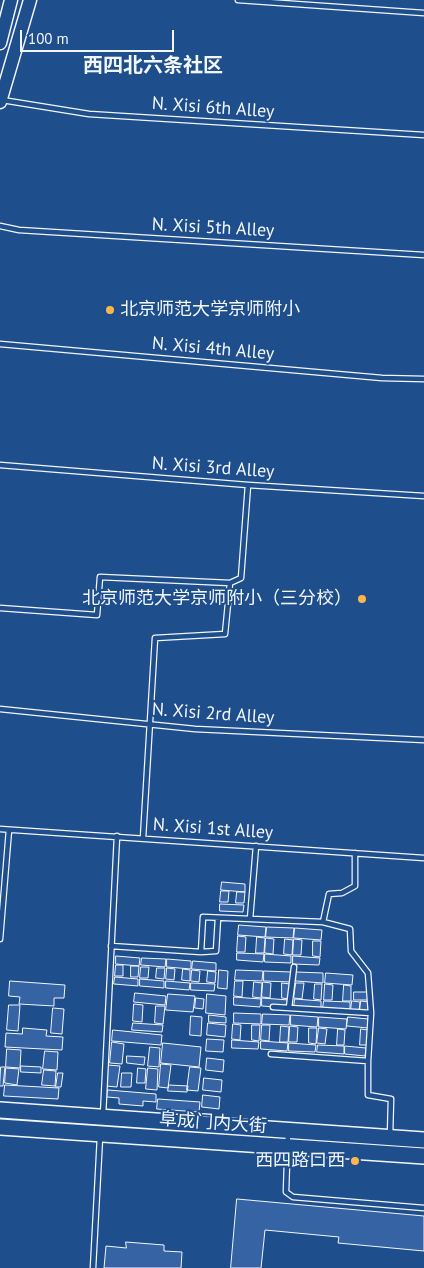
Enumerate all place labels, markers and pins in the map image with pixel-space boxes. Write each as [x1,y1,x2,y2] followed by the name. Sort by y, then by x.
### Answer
[120,299,300,321] place label: 北京师范大学京师附小
[104,304,116,316] marker: 北京师范大学京师附小
[82,588,352,610] place label: 北京师范大学京师附小（三分校）
[356,593,368,605] marker: 北京师范大学京师附小（三分校）
[255,1150,345,1172] place label: 西四路口西
[349,1155,361,1167] marker: 西四路口西

